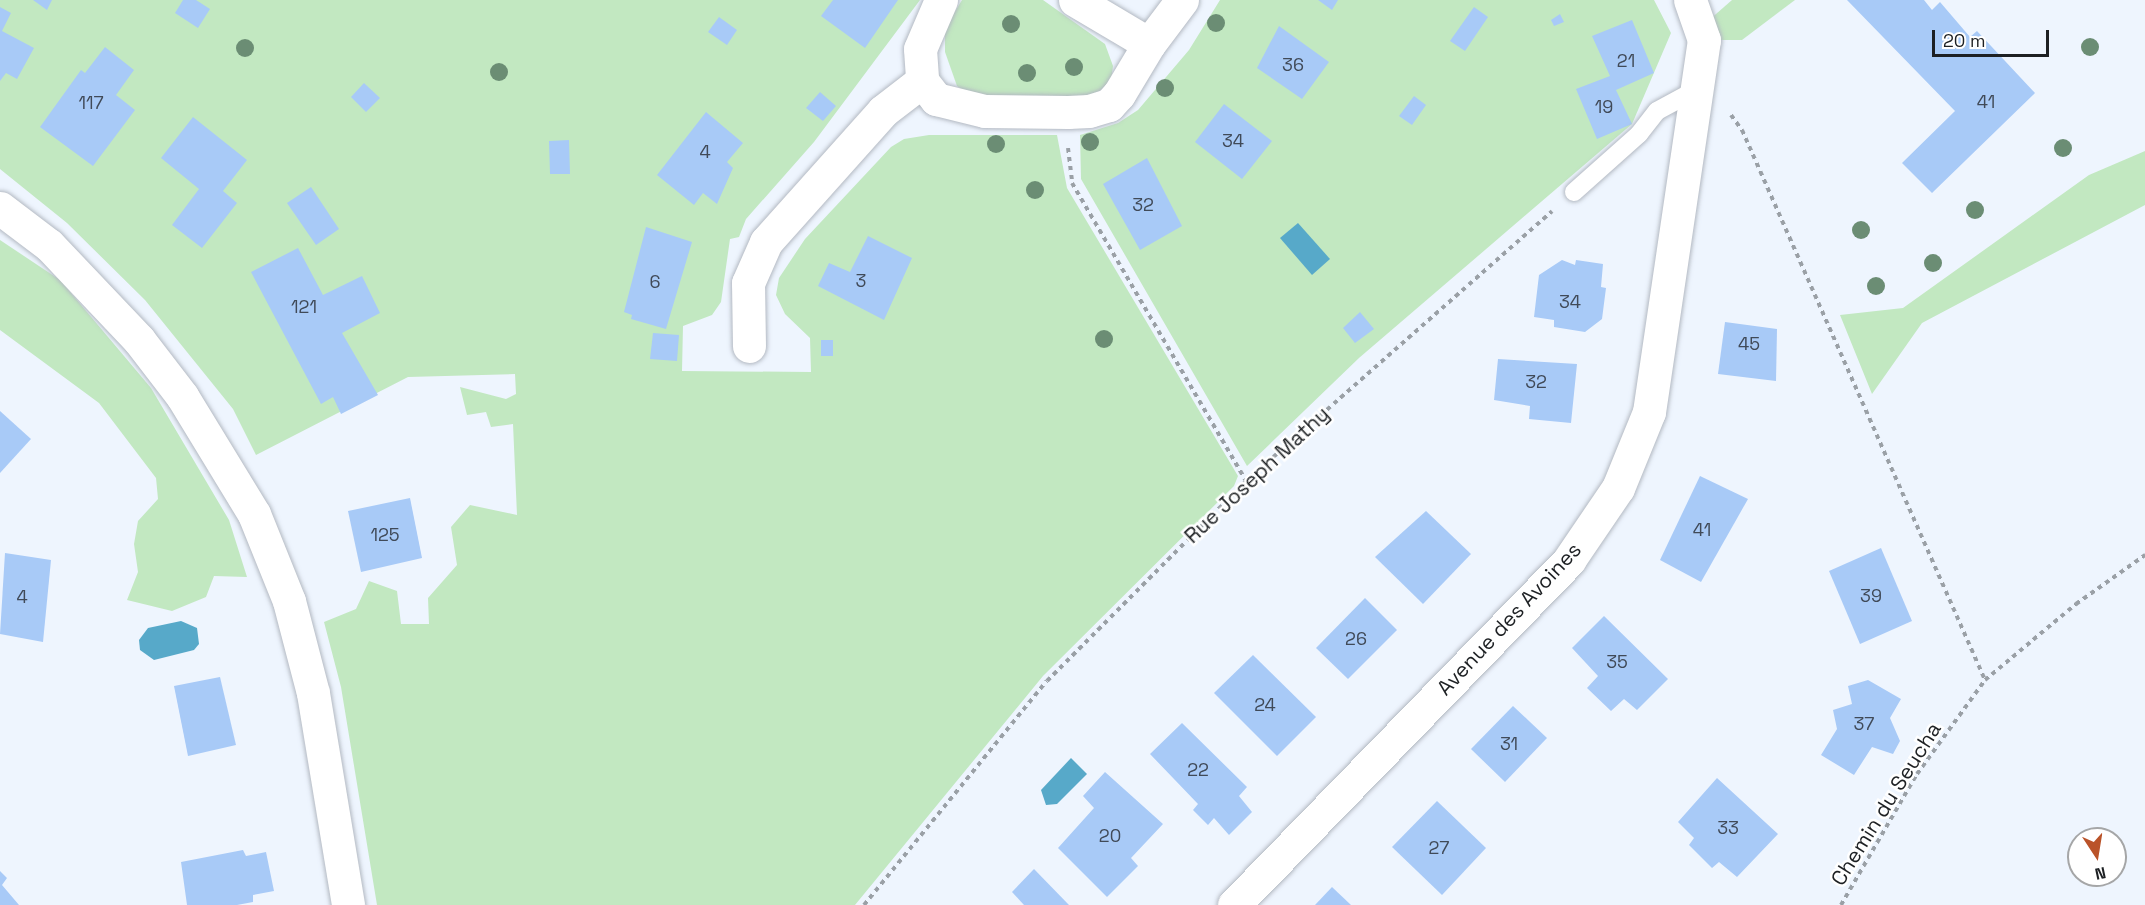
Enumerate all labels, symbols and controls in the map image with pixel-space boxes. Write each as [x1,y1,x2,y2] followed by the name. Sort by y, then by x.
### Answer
[1935,18,2052,56] scale bar
[1943,29,1986,52] text: 20 m
[1617,50,1635,72] house number: 21
[1282,54,1304,76] house number: 36
[1977,91,1995,113] house number: 41
[78,92,104,114] house number: 117
[1595,96,1613,118] house number: 19
[1222,130,1244,152] house number: 34
[699,141,711,163] house number: 4
[1132,194,1154,216] house number: 32
[856,270,866,292] house number: 3
[649,271,661,293] house number: 6
[1559,291,1581,313] house number: 34
[291,296,317,318] house number: 121
[1738,333,1760,355] house number: 45
[1525,371,1547,393] house number: 32
[1179,401,1335,549] street label: Rue Joseph Mathy
[1693,519,1711,541] house number: 41
[370,524,400,546] house number: 125
[1432,537,1586,701] street label: Avenue des Avoines
[1860,585,1882,607] house number: 39
[16,586,28,608] house number: 4
[1345,628,1367,650] house number: 26
[1606,651,1628,673] house number: 35
[1254,694,1276,716] house number: 24
[1853,713,1875,735] house number: 37
[1826,718,1946,890] street label: Chemin du Seucha
[1500,733,1518,755] house number: 31
[1187,759,1209,781] house number: 22
[1717,817,1739,839] house number: 33
[1099,825,1121,847] house number: 20
[2067,827,2127,887] north arrow
[1429,837,1449,859] house number: 27
[2093,862,2108,885] text: N

